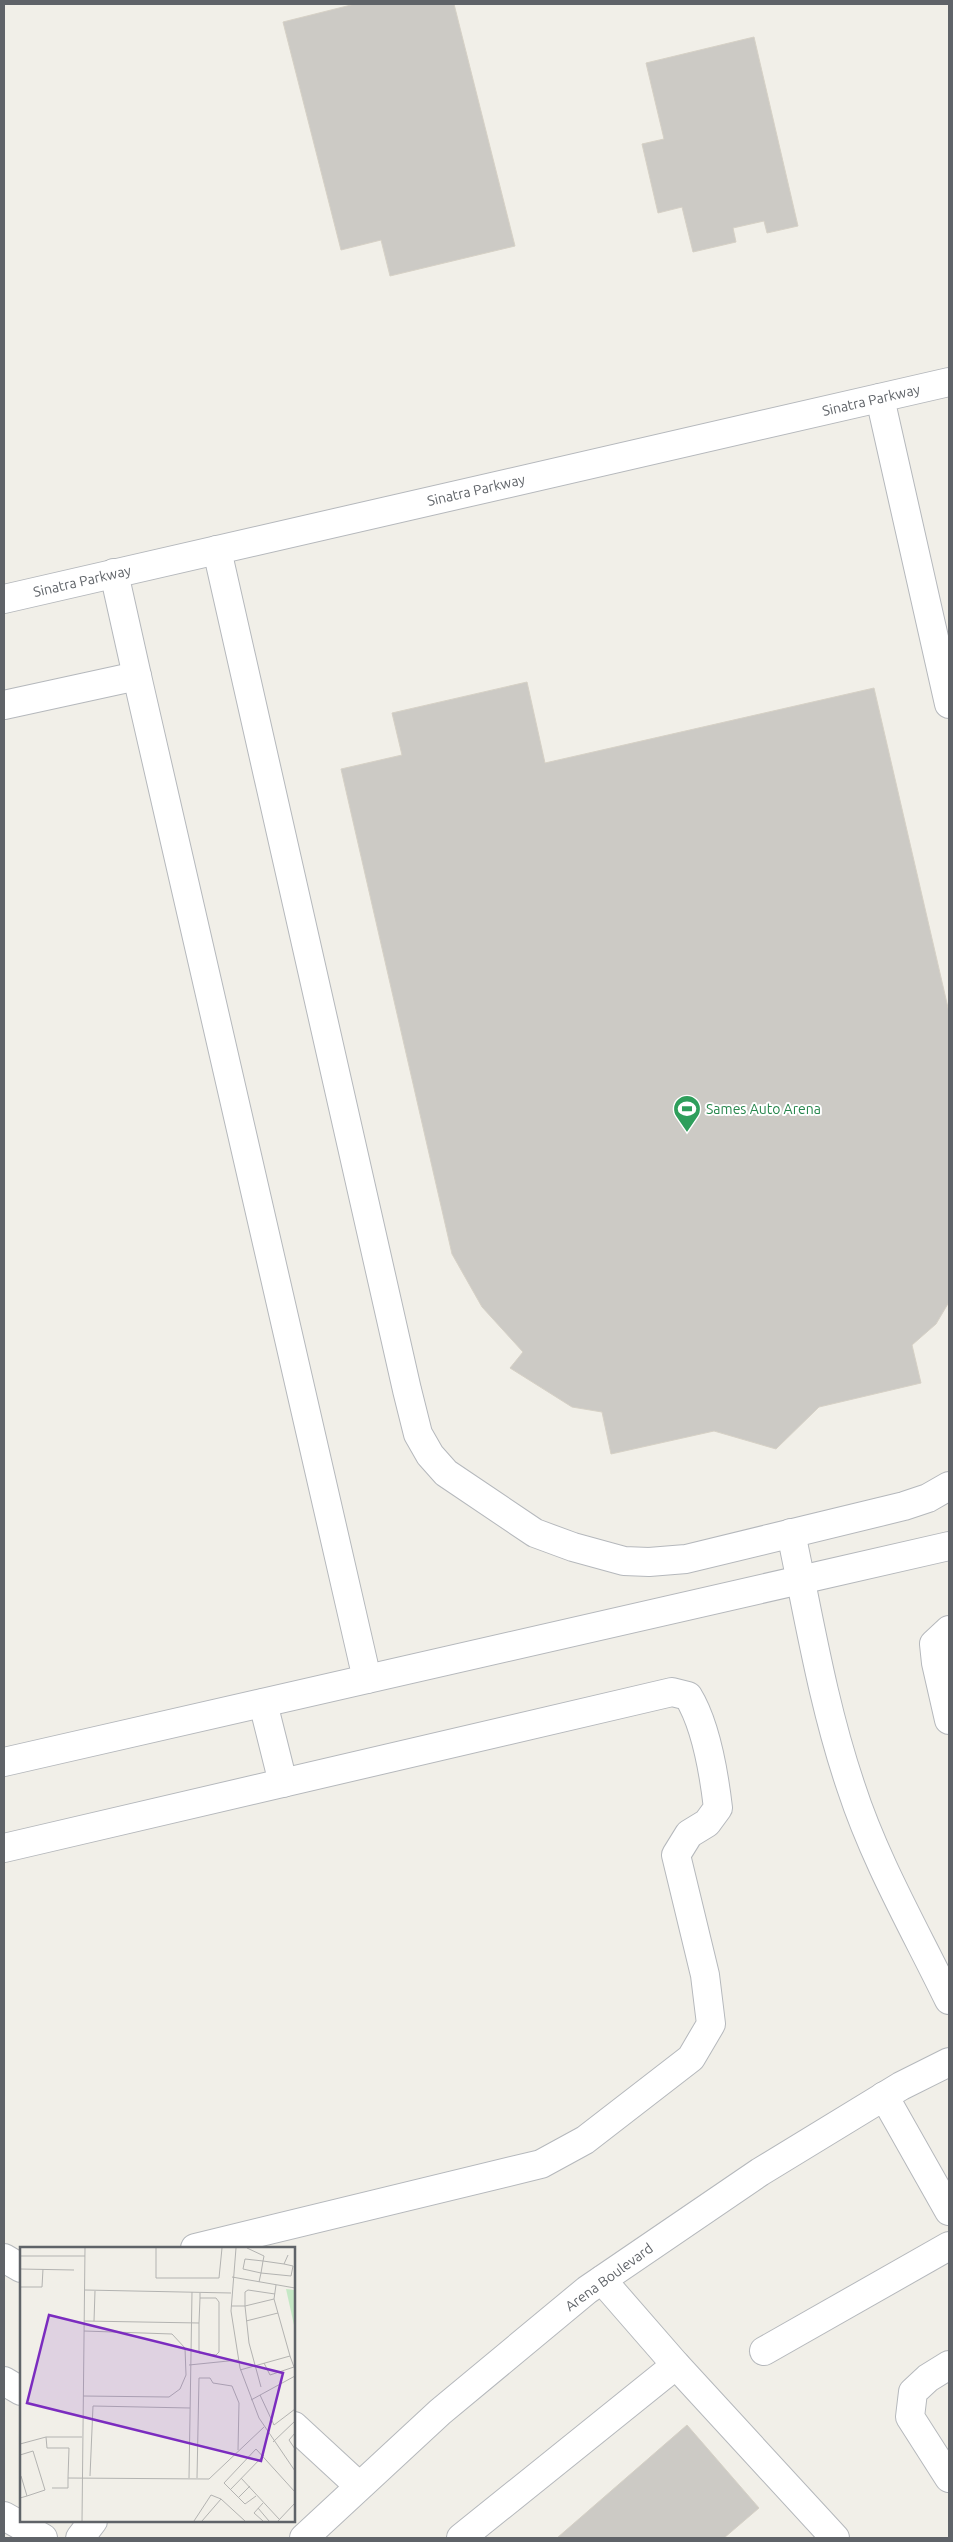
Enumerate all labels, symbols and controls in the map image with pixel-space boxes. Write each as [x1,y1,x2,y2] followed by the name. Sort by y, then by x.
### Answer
[821,381,922,419] street label: Sinatra Parkway
[426,471,527,509] street label: Sinatra Parkway
[32,562,133,600] street label: Sinatra Parkway
[672,1094,702,1133] sports icon: Sames Auto Arena
[706,1101,821,1117] place label: Sames Auto Arena
[562,2240,656,2314] street label: Arena Boulevard
[20,2247,295,2522] inset map

